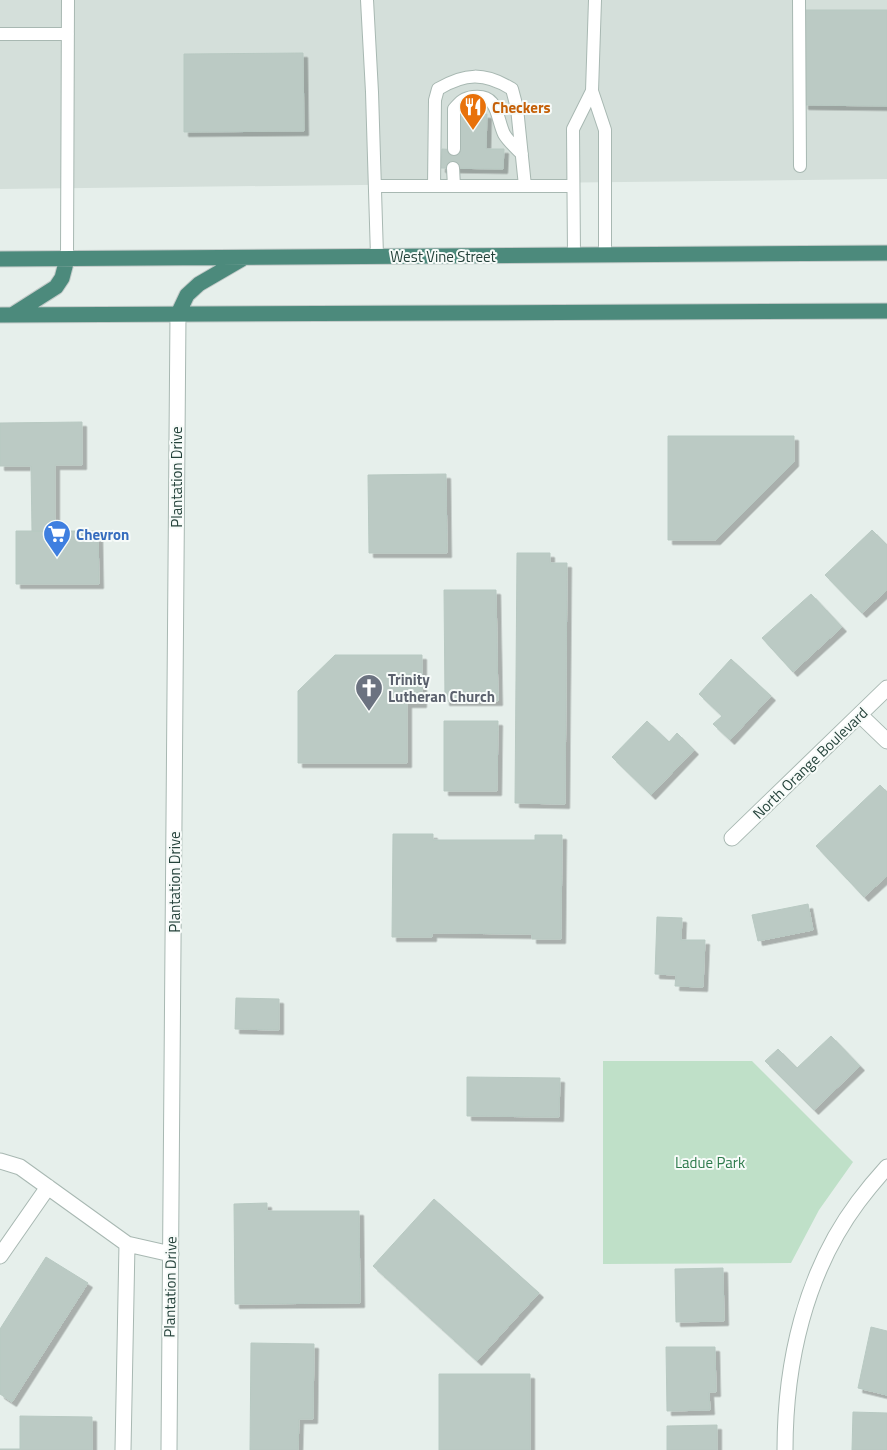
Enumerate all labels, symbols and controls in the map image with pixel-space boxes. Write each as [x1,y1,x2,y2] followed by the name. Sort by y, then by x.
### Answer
[458,92,488,131] restaurant icon: Checkers
[492,96,551,119] place label: Checkers
[390,245,497,268] street label: West Vine Street
[165,426,188,528] street label: Plantation Drive
[42,519,72,558] supermarket icon: Chevron
[76,523,129,546] place label: Chevron
[388,668,495,708] place label: Trinity Lutheran Church
[354,673,384,712] church icon: Trinity Lutheran Church
[747,702,873,824] street label: North Orange Boulevard
[163,831,186,933] street label: Plantation Drive
[675,1151,745,1174] park label: Ladue Park
[158,1236,182,1338] street label: Plantation Drive

